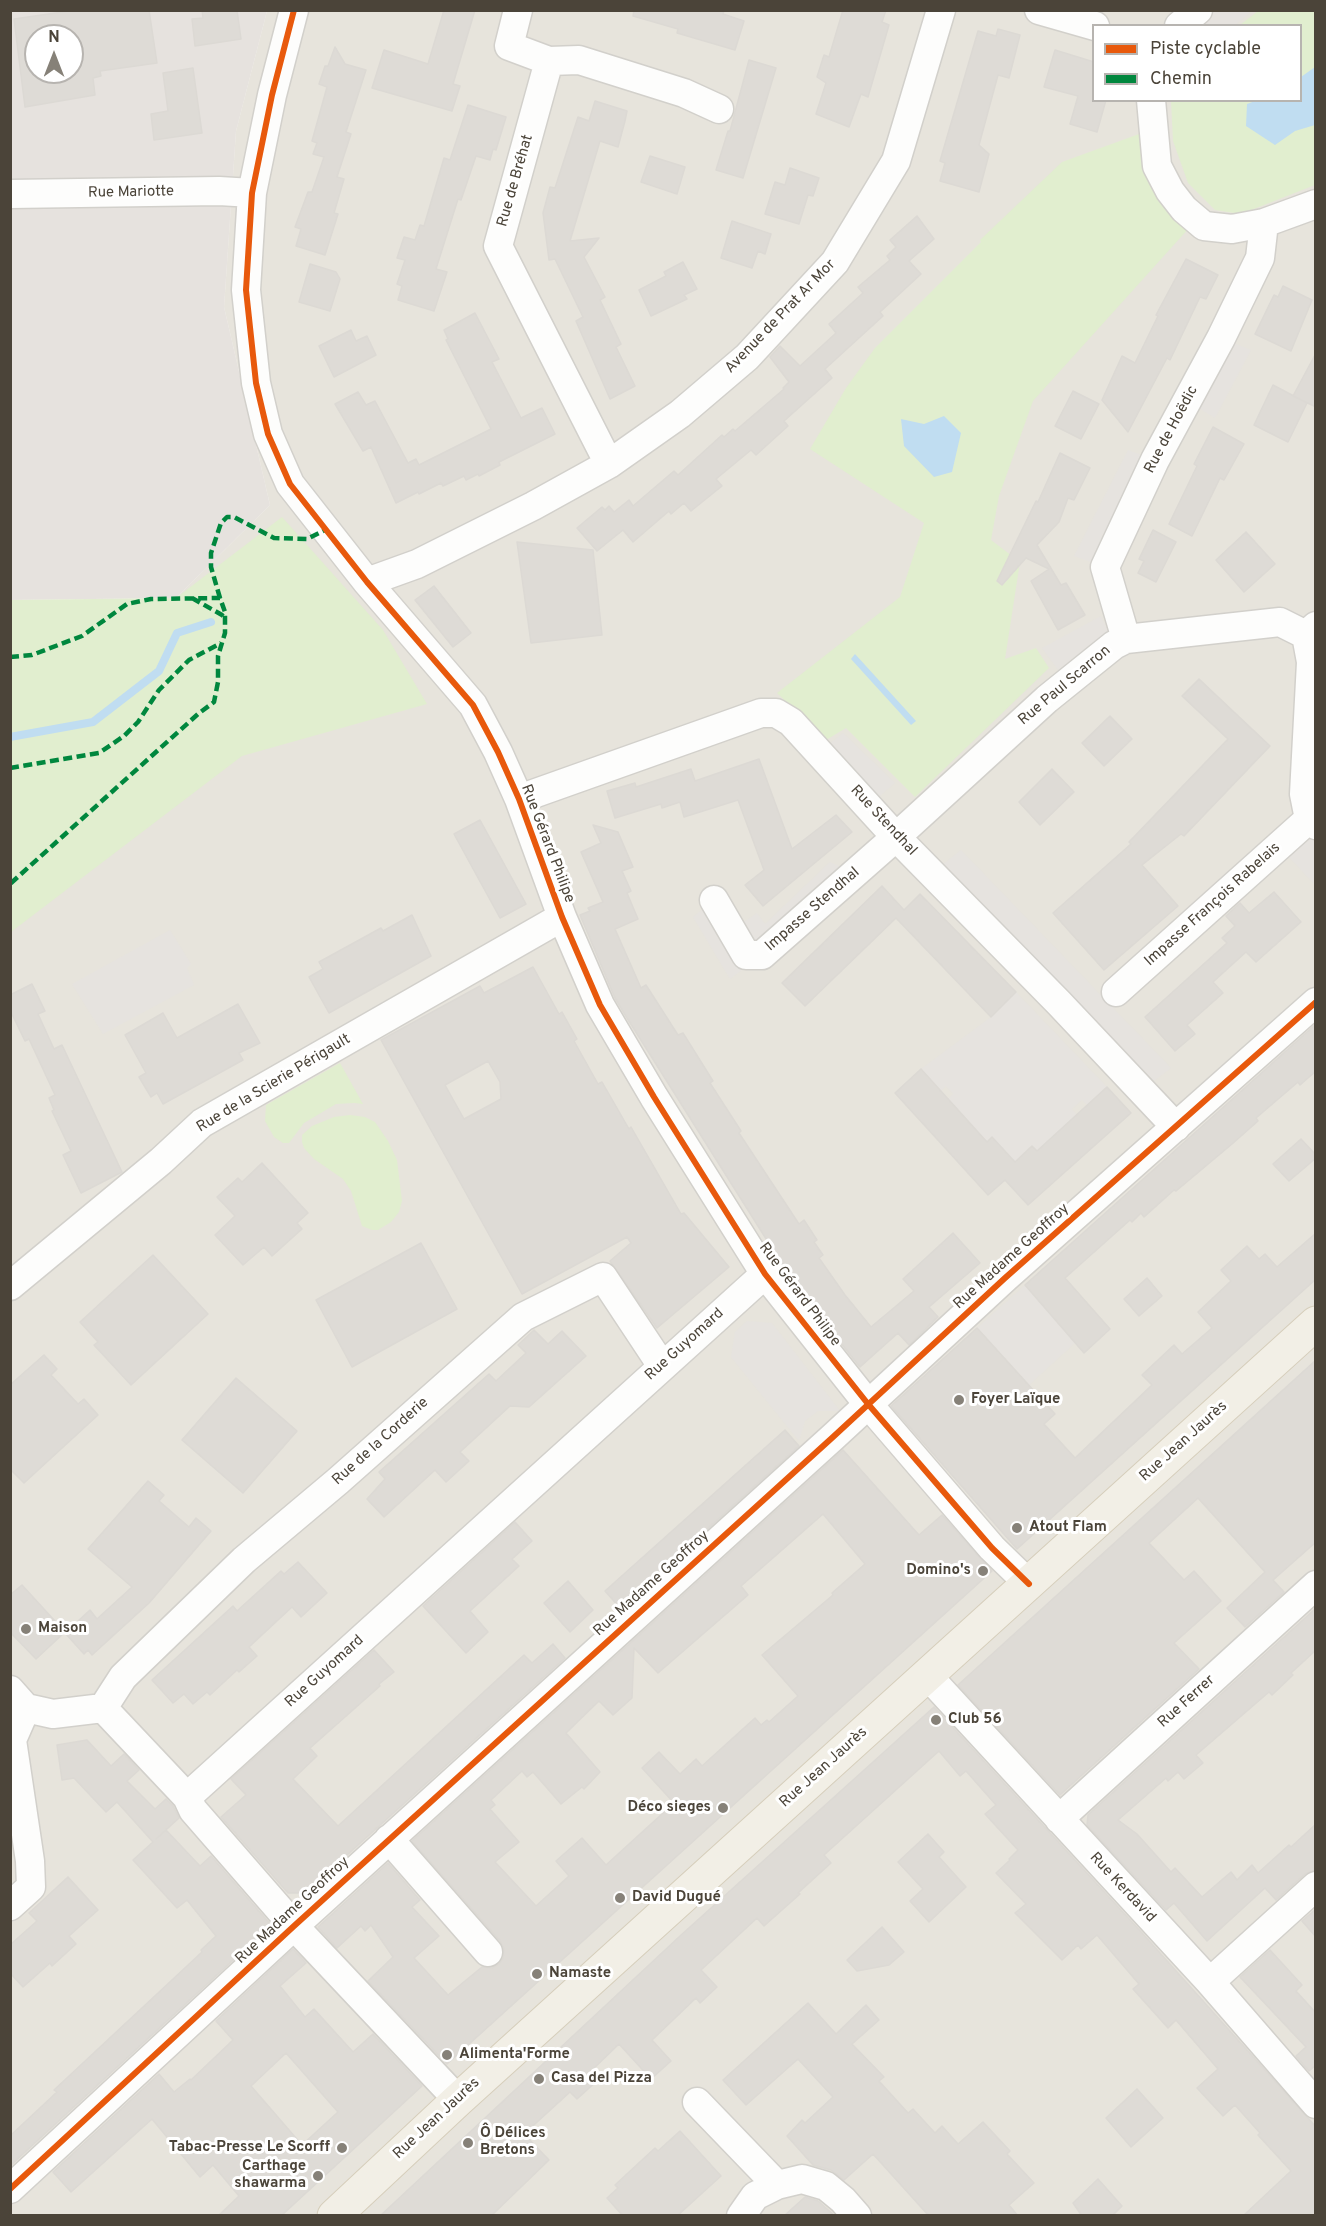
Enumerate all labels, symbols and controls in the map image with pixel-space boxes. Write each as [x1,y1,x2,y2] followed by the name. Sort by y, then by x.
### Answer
[24,24,84,84] north arrow
[1092,24,1302,102] legend
[48,28,60,48] text: N
[1150,38,1261,61] text: Piste cyclable
[1150,68,1212,91] text: Chemin
[494,133,538,229] street label: Rue de Bréhat
[88,183,174,203] street label: Rue Mariotte
[722,256,840,378] street label: Avenue de Prat Ar Mor
[1141,383,1203,477] street label: Rue de Hoëdic
[1015,642,1115,730] street label: Rue Paul Scarron
[516,782,578,906] street label: Rue Gérard Philipe
[846,782,920,860] street label: Rue Stendhal
[1141,839,1285,971] street label: Impasse François Rabelais
[762,864,864,956] street label: Impasse Stendhal
[194,1031,354,1137] street label: Rue de la Scierie Périgault
[950,1200,1074,1314] street label: Rue Madame Geoffroy
[754,1240,844,1350] street label: Rue Gérard Philipe
[642,1305,728,1385] street label: Rue Guyomard
[971,1391,1060,1409] place label: Foyer Laïque
[952,1393,966,1407] marker: Foyer Laïque
[329,1394,433,1490] street label: Rue de la Corderie
[1137,1398,1231,1486] street label: Rue Jean Jaurès
[1029,1519,1107,1537] place label: Atout Flam
[1010,1521,1024,1535] marker: Atout Flam
[590,1527,714,1641] street label: Rue Madame Geoffroy
[906,1562,971,1580] place label: Domino's
[976,1564,990,1578] marker: Domino's
[38,1620,87,1638] place label: Maison
[19,1622,33,1636] marker: Maison
[282,1632,368,1712] street label: Rue Guyomard
[1155,1672,1219,1732] street label: Rue Ferrer
[948,1711,1002,1729] place label: Club 56
[929,1713,943,1727] marker: Club 56
[777,1724,871,1812] street label: Rue Jean Jaurès
[628,1799,711,1817] place label: Déco sieges
[716,1801,730,1815] marker: Déco sieges
[1085,1849,1159,1927] street label: Rue Kerdavid
[232,1854,354,1968] street label: Rue Madame Geoffroy
[632,1889,721,1907] place label: David Dugué
[613,1891,627,1905] marker: David Dugué
[549,1965,611,1983] place label: Namaste
[530,1967,544,1981] marker: Namaste
[459,2046,570,2064] place label: Alimenta'Forme
[440,2048,454,2062] marker: Alimenta'Forme
[551,2070,652,2088] place label: Casa del Pizza
[532,2072,546,2086] marker: Casa del Pizza
[390,2074,484,2164] street label: Rue Jean Jaurès
[480,2125,546,2160] place label: Ô Délices Bretons
[461,2136,475,2150] marker: Ô Délices Bretons
[169,2139,330,2157] place label: Tabac-Presse Le Scorff
[335,2141,349,2155] marker: Tabac-Presse Le Scorff
[234,2158,306,2193] place label: Carthage shawarma
[311,2169,325,2183] marker: Carthage shawarma

